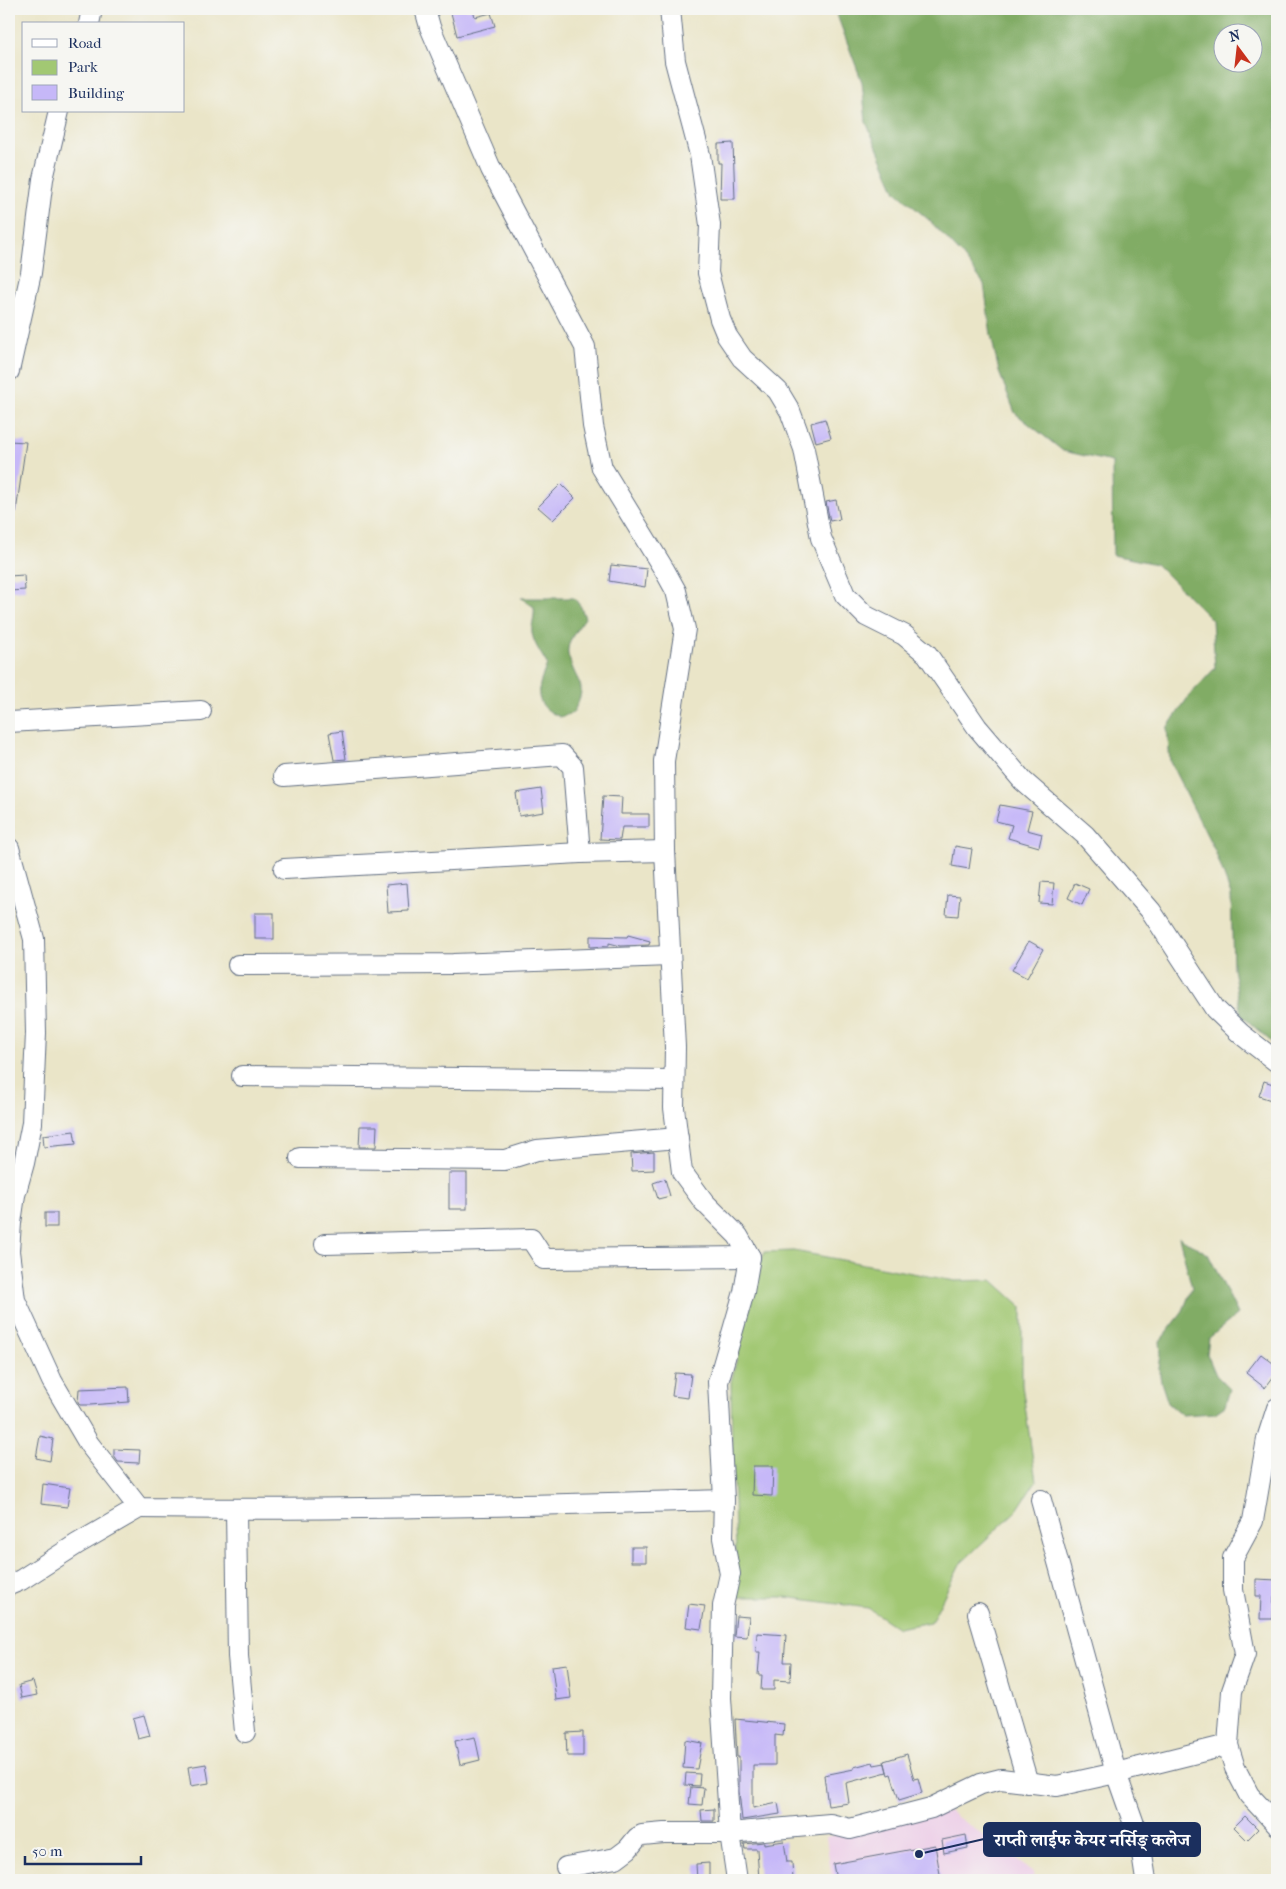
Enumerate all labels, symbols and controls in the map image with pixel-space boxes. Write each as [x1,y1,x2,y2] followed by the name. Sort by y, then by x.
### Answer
[22,22,185,112] legend
[1214,22,1264,72] north arrow
[1227,26,1242,46] text: N
[68,34,102,52] text: Road
[68,58,98,76] text: Park
[68,84,125,102] text: Building
[984,1823,1200,1856] callout: राप्ती लाईफ केयर नर्सिङ् कलेज
[992,1829,1191,1852] text: राप्ती लाईफ केयर नर्सिङ् कलेज
[25,1834,141,1866] scale bar
[32,1842,63,1860] text: 50 m

